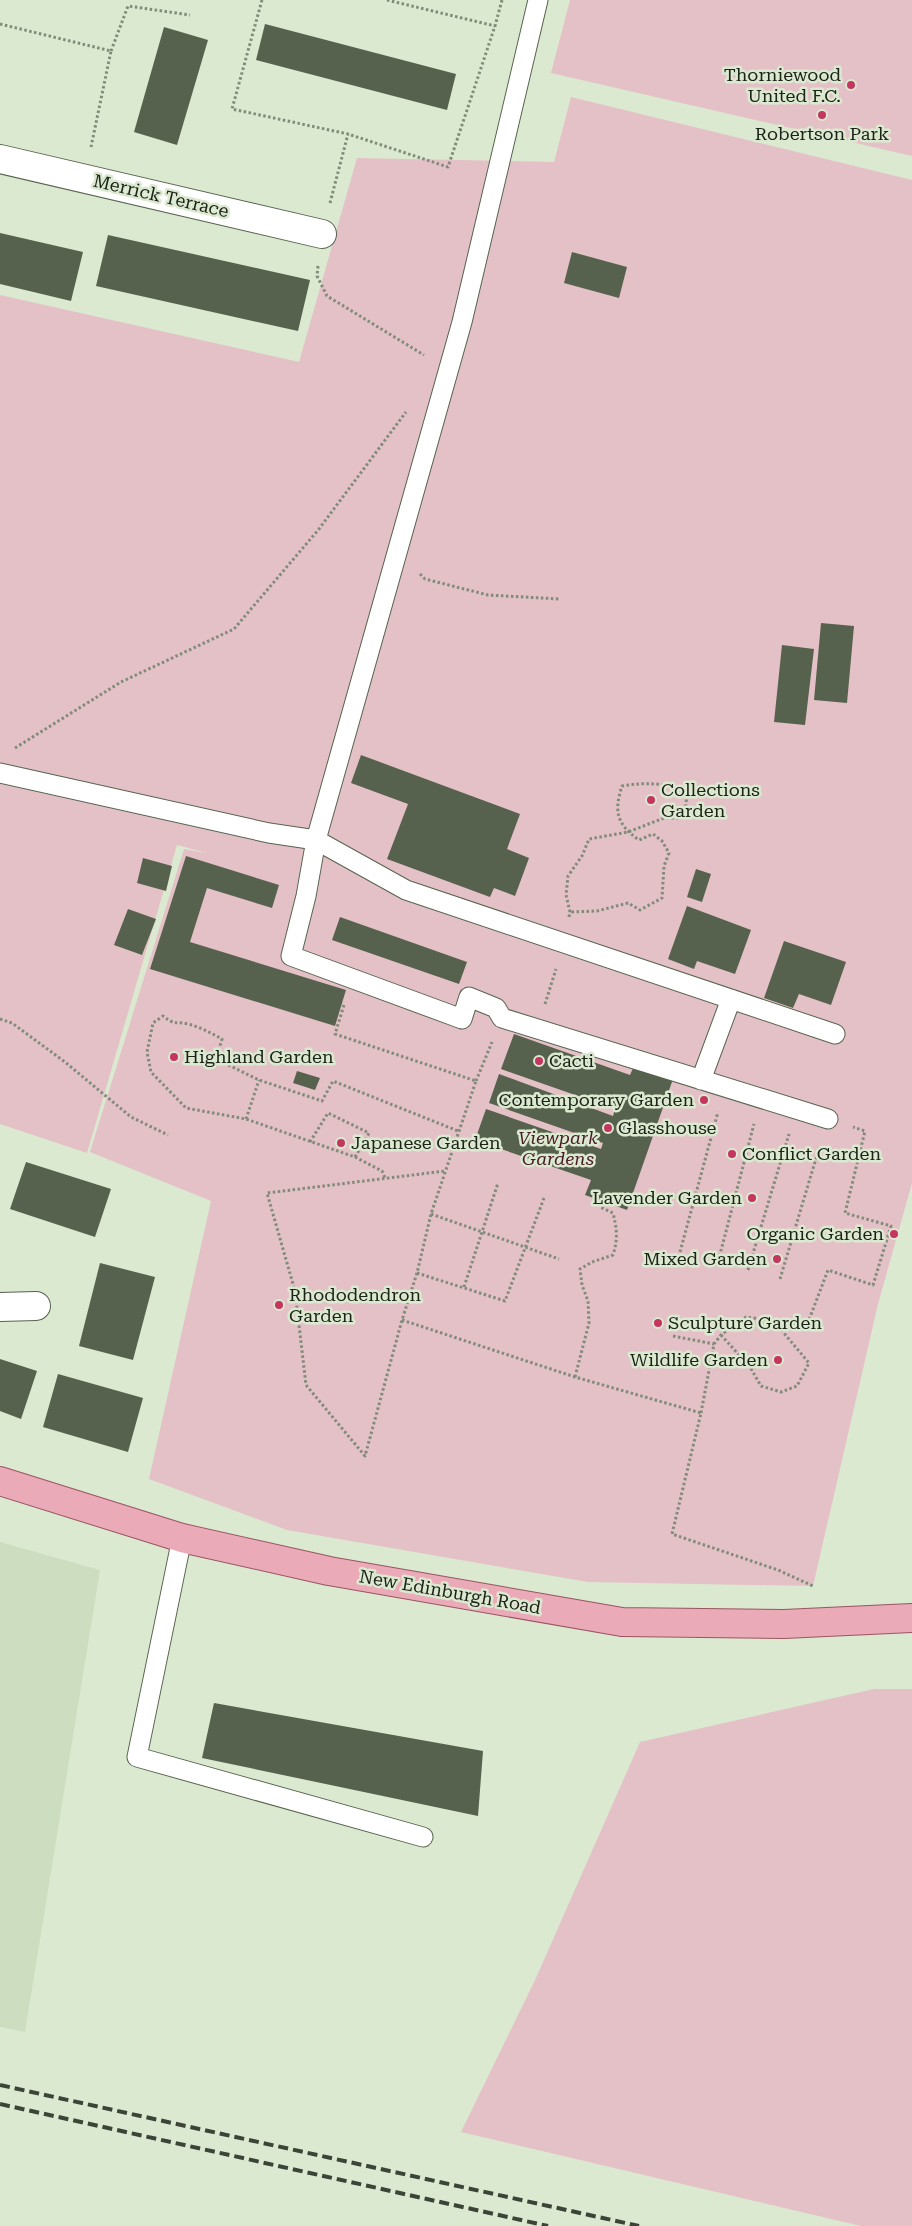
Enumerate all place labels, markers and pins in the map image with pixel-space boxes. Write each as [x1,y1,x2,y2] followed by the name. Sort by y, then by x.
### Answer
[724,64,841,106] place label: Thorniewood United F.C.
[845,79,857,91] marker: Thorniewood United F.C.
[816,109,828,121] marker: Robertson Park
[755,123,889,144] place label: Robertson Park
[661,779,760,821] place label: Collections Garden
[645,794,657,806] marker: Collections Garden
[184,1046,334,1067] place label: Highland Garden
[549,1050,594,1071] place label: Cacti
[168,1051,180,1063] marker: Highland Garden
[533,1055,545,1067] marker: Cacti
[498,1089,694,1110] place label: Contemporary Garden
[698,1094,710,1106] marker: Contemporary Garden
[618,1117,717,1138] place label: Glasshouse
[602,1122,614,1134] marker: Glasshouse
[351,1132,501,1153] place label: Japanese Garden
[335,1137,347,1149] marker: Japanese Garden
[742,1143,881,1164] place label: Conflict Garden
[726,1148,738,1160] marker: Conflict Garden
[592,1187,742,1208] place label: Lavender Garden
[746,1192,758,1204] marker: Lavender Garden
[747,1223,884,1244] place label: Organic Garden
[888,1228,900,1240] marker: Organic Garden
[644,1248,767,1269] place label: Mixed Garden
[771,1253,783,1265] marker: Mixed Garden
[289,1284,422,1326] place label: Rhododendron Garden
[273,1299,285,1311] marker: Rhododendron Garden
[668,1312,822,1333] place label: Sculpture Garden
[652,1317,664,1329] marker: Sculpture Garden
[630,1349,768,1370] place label: Wildlife Garden
[772,1354,784,1366] marker: Wildlife Garden

